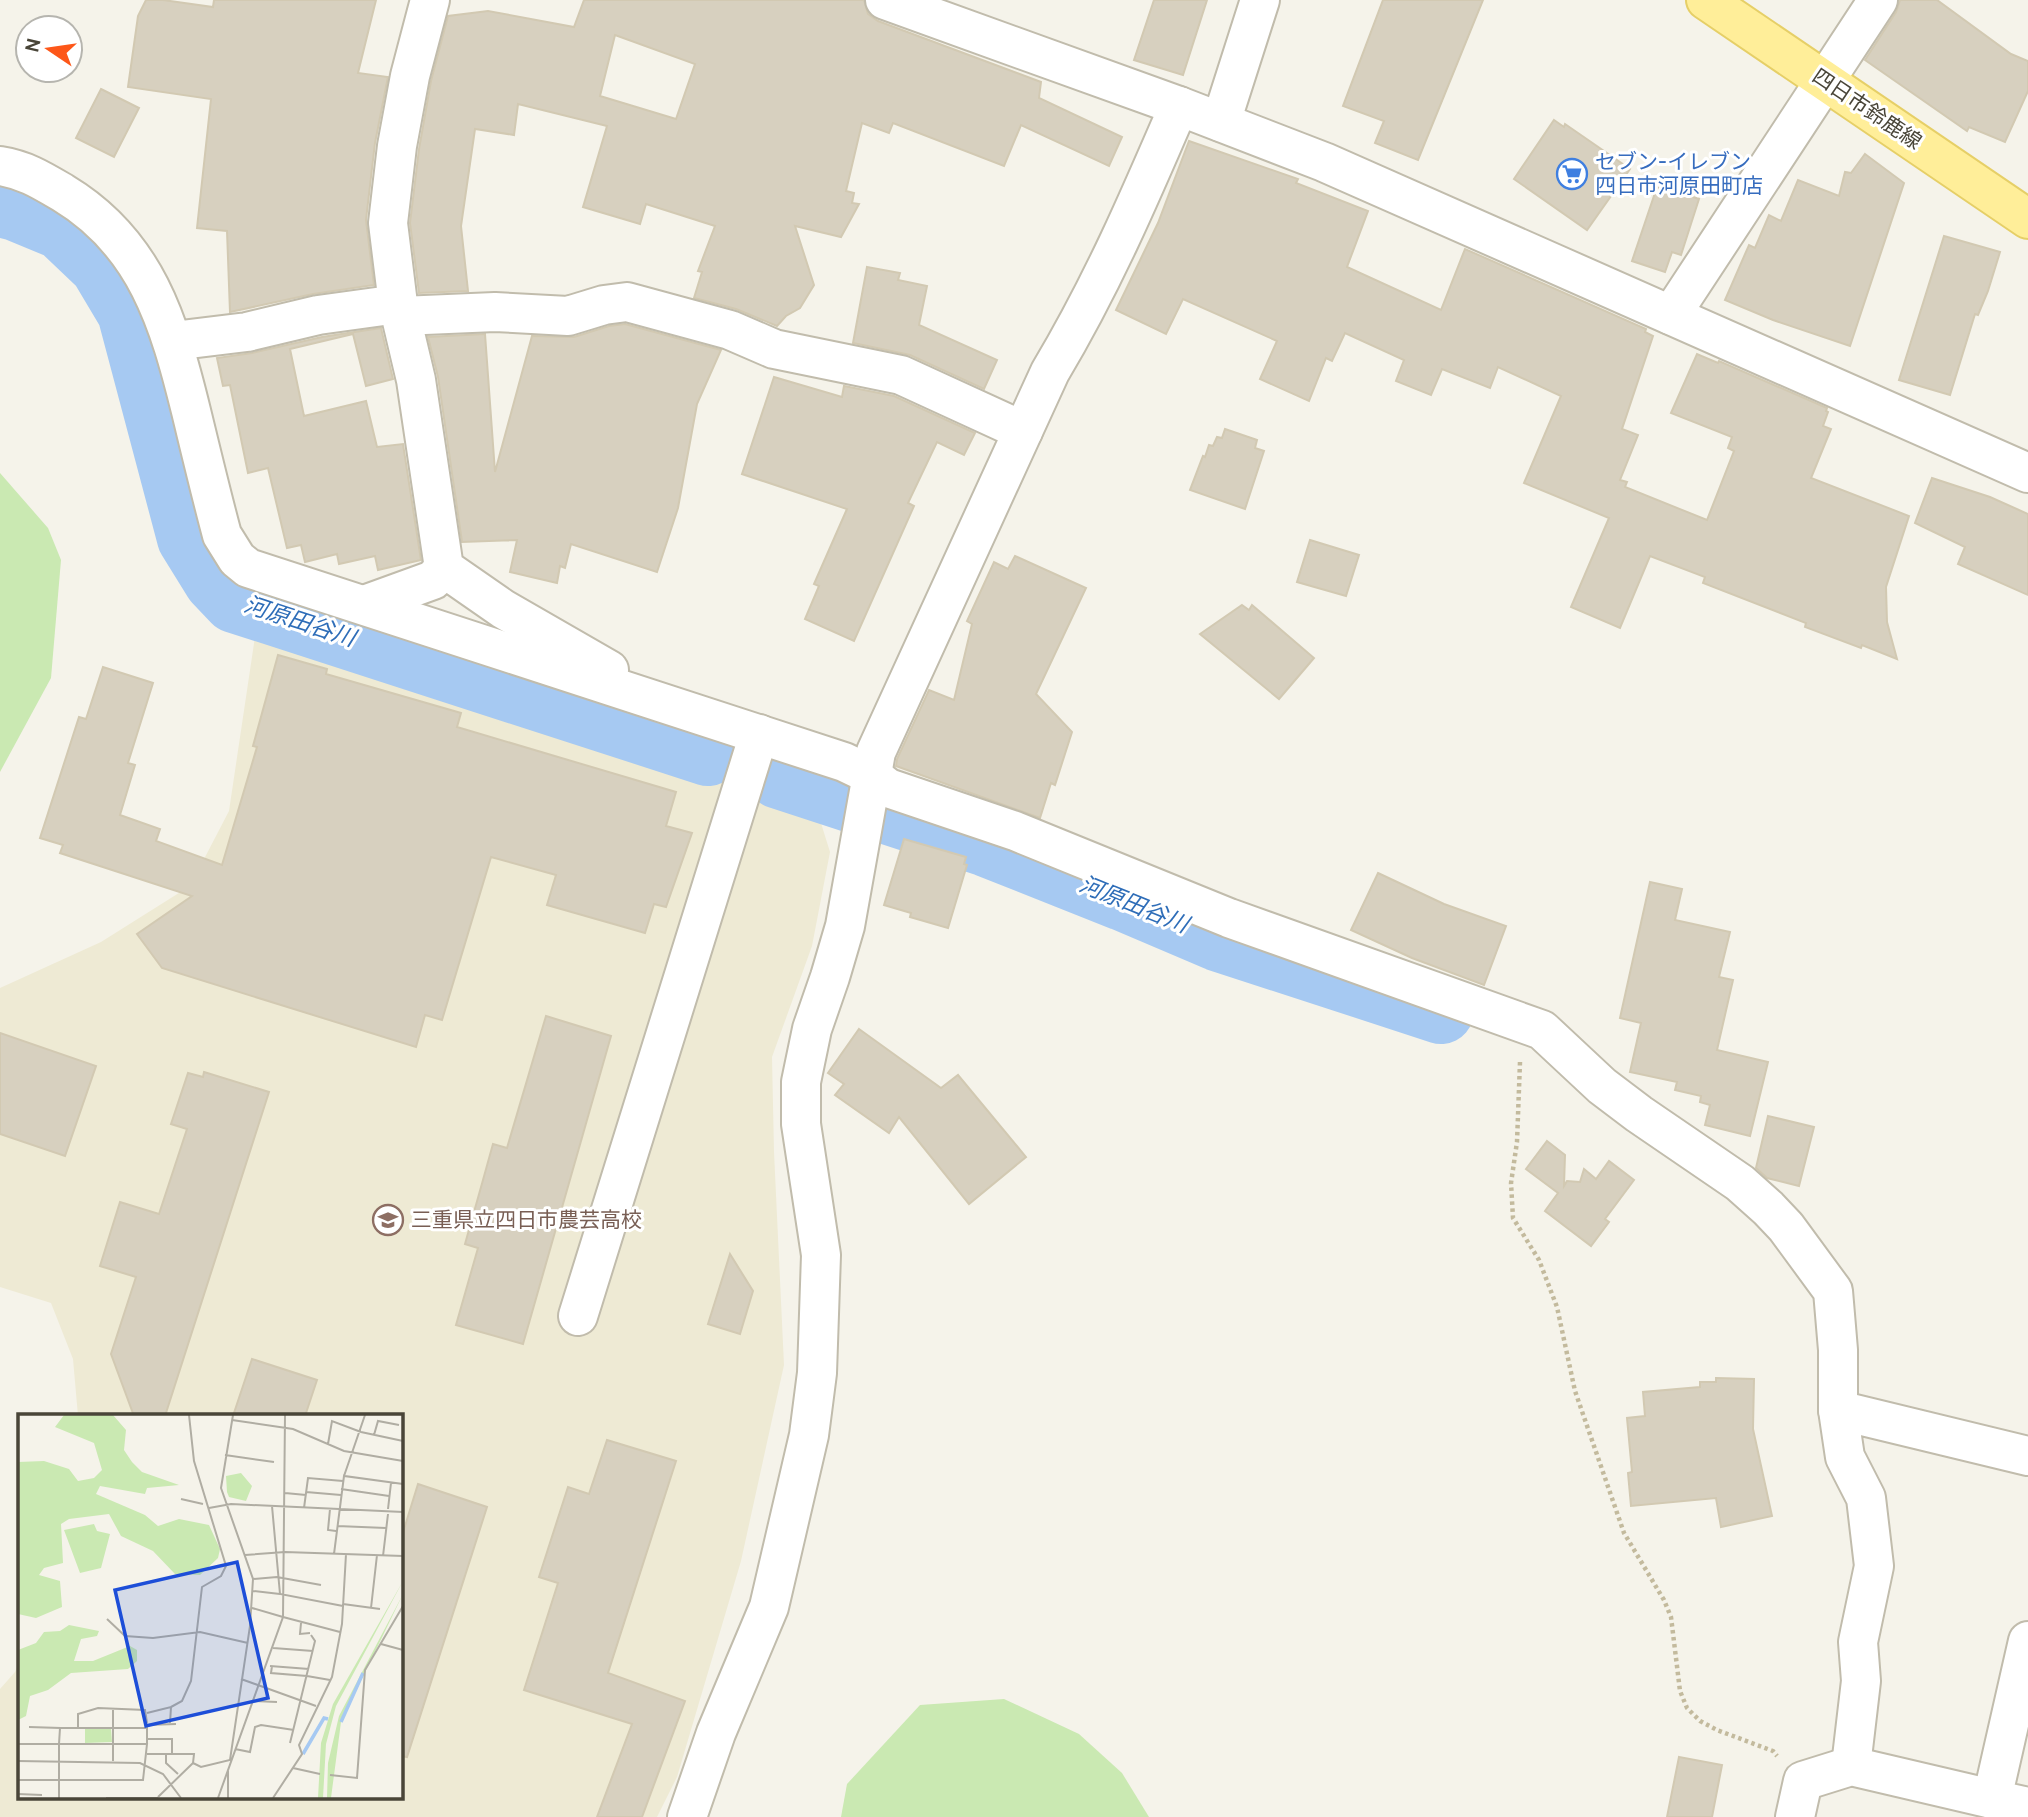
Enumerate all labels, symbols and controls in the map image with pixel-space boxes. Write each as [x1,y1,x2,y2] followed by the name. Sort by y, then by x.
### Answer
[14,14,84,84] north arrow
[20,36,46,54] text: N
[1808,63,1926,154] street label: 四日市鈴鹿線
[1595,149,1763,198] place label: セブン-イレブン 四日市河原田町店
[1555,157,1589,191] supermarket icon: セブン-イレブン 四日市河原田町店
[241,590,362,653] water label: 河原田谷川
[1075,869,1195,940] water label: 河原田谷川
[371,1203,405,1237] school or university icon: 三重県立四日市農芸高校
[411,1207,642,1232] place label: 三重県立四日市農芸高校
[18,1414,402,1800] inset map

